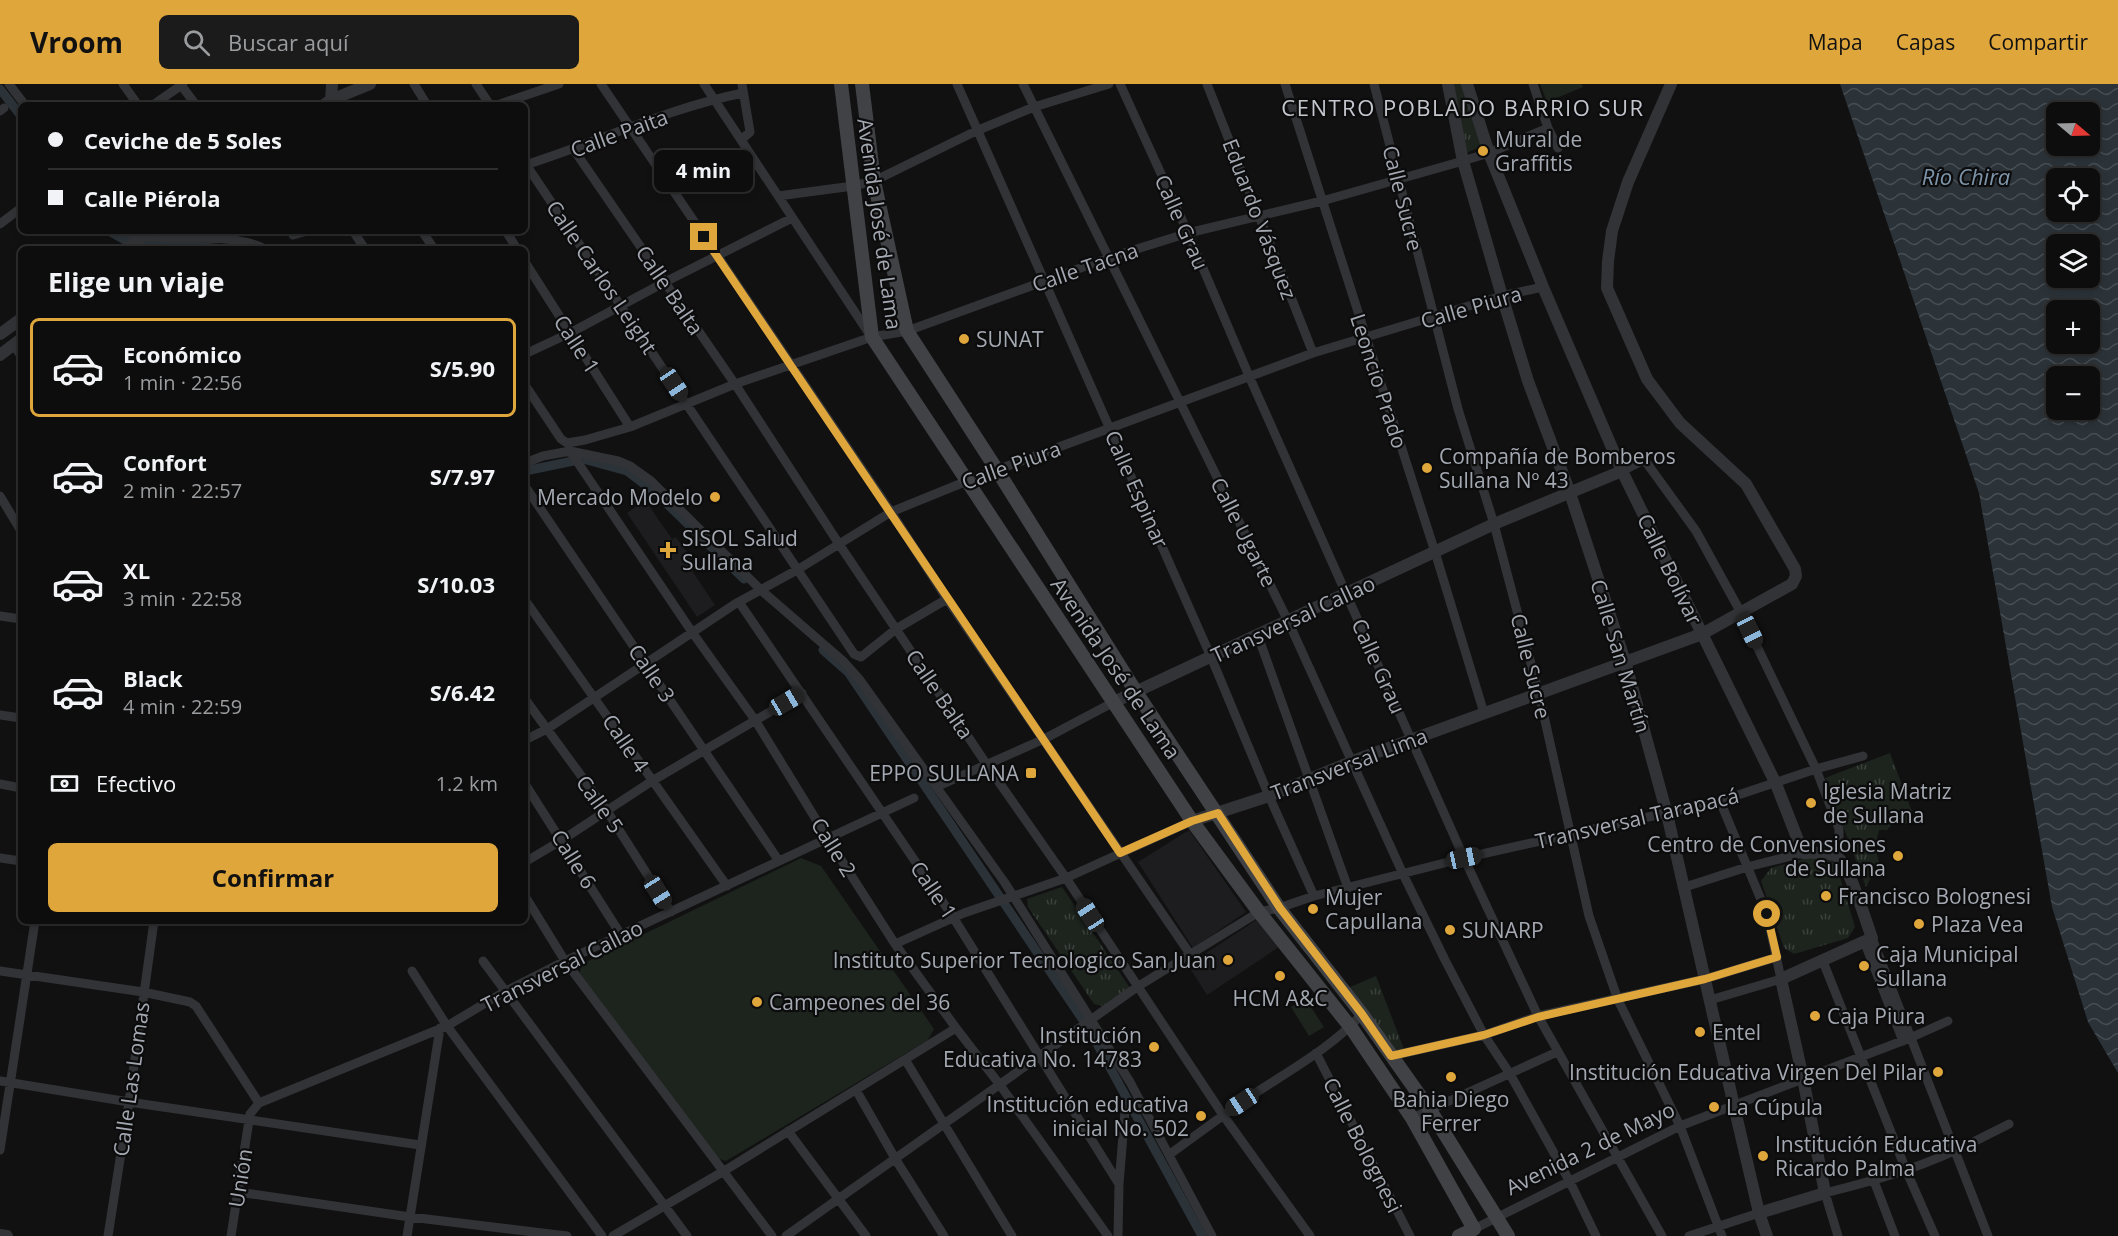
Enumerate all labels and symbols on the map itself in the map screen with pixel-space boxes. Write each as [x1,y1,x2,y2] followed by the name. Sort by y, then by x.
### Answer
[1281,92,1645,122] district label: CENTRO POBLADO BARRIO SUR
[567,102,671,164] street label: Calle Paita
[2046,102,2100,156] north arrow
[851,117,909,331] street label: Avenida José de Lama
[1495,125,1582,177] place label: Mural de Graffitis
[1216,135,1304,304] street label: Eduardo Vásquez
[1376,142,1430,254] street label: Calle Sucre
[1476,144,1490,158] marker: Mural de Graffitis
[654,150,754,192] callout: 4 min
[1922,161,2010,191] water label: Río Chira
[1149,170,1215,274] street label: Calle Grau
[540,195,664,359] street label: Calle Carlos Leight
[690,223,717,250] route end
[1028,236,1142,298] street label: Calle Tacna
[630,240,710,340] street label: Calle Balta
[1417,279,1525,335] street label: Calle Piura
[548,309,606,379] street label: Calle 1
[1344,310,1414,452] street label: Leoncio Prado
[976,325,1044,353] place label: SUNAT
[957,332,971,346] marker: SUNAT
[656,364,692,404] car
[1099,426,1176,552] street label: Calle Espinar
[957,434,1065,496] street label: Calle Piura
[1439,442,1676,494] place label: Compañía de Bomberos Sullana Nº 43
[1420,461,1434,475] marker: Compañía de Bomberos Sullana Nº 43
[1205,473,1283,591] street label: Calle Ugarte
[537,483,703,511] place label: Mercado Modelo
[708,490,722,504] marker: Mercado Modelo
[1631,509,1709,630] street label: Calle Bolívar
[682,524,798,576] place label: SISOL Salud Sullana
[659,541,677,559] marker: SISOL Salud Sullana
[1207,569,1379,669] street label: Transversal Callao
[1045,572,1187,764] street label: Avenida José de Lama
[1584,576,1658,736] street label: Calle San Martín
[1504,610,1558,722] street label: Calle Sucre
[1734,611,1766,651] car
[1346,614,1412,718] street label: Calle Grau
[622,638,682,708] street label: Calle 3
[900,644,980,744] street label: Calle Balta
[766,685,806,719] car
[596,708,656,778] street label: Calle 4
[1267,721,1431,807] street label: Transversal Lima
[869,759,1020,787] place label: EPPO SULLANA
[1024,766,1038,780] marker: EPPO SULLANA
[570,769,630,839] street label: Calle 5
[1823,777,1952,829] place label: Iglesia Matriz de Sullana
[1533,781,1741,855] street label: Transversal Tarapacá
[1804,796,1818,810] marker: Iglesia Matriz de Sullana
[805,812,863,882] street label: Calle 2
[545,824,603,894] street label: Calle 6
[1647,830,1886,882] place label: Centro de Convensiones de Sullana
[1445,845,1483,871] car
[1891,849,1905,863] marker: Centro de Convensiones de Sullana
[904,855,964,925] street label: Calle 1
[641,872,675,912] car
[1838,882,2031,910] place label: Francisco Bolognesi
[1325,883,1422,935] place label: Mujer Capullana
[1819,889,1833,903] marker: Francisco Bolognesi
[1073,895,1107,935] car
[1753,900,1780,927] route start
[1306,902,1320,916] marker: Mujer Capullana
[1931,910,2024,938] place label: Plaza Vea
[476,913,648,1019] street label: Transversal Callao
[1462,916,1544,944] place label: SUNARP
[1912,917,1926,931] marker: Plaza Vea
[1443,923,1457,937] marker: SUNARP
[1876,940,2018,992] place label: Caja Municipal Sullana
[833,946,1216,974] place label: Instituto Superior Tecnologico San Juan
[1221,953,1235,967] marker: Instituto Superior Tecnologico San Juan
[1857,959,1871,973] marker: Caja Municipal Sullana
[1273,969,1287,983] marker: HCM A&C
[1233,984,1327,1012] place label: HCM A&C
[769,988,950,1016] place label: Campeones del 36
[750,995,764,1009] marker: Campeones del 36
[106,1000,156,1158] street label: Calle Las Lomas
[1827,1002,1925,1030] place label: Caja Piura
[1808,1009,1822,1023] marker: Caja Piura
[1712,1018,1761,1046] place label: Entel
[943,1021,1142,1073] place label: Institución Educativa No. 14783
[1693,1025,1707,1039] marker: Entel
[1147,1040,1161,1054] marker: Institución Educativa No. 14783
[1569,1058,1926,1086] place label: Institución Educativa Virgen Del Pilar
[1931,1065,1945,1079] marker: Institución Educativa Virgen Del Pilar
[1444,1070,1458,1084] marker: Bahia Diego Ferrer
[1317,1073,1409,1217] street label: Calle Bolognesi
[1222,1085,1262,1119] car
[1393,1085,1509,1137] place label: Bahia Diego Ferrer
[987,1090,1189,1142] place label: Institución educativa inicial No. 502
[1726,1093,1823,1121] place label: La Cúpula
[1501,1095,1679,1201] street label: Avenida 2 de Mayo
[1707,1100,1721,1114] marker: La Cúpula
[1194,1109,1208,1123] marker: Institución educativa inicial No. 502
[1775,1130,1977,1182] place label: Institución Educativa Ricardo Palma
[222,1147,258,1209] street label: Unión
[1756,1149,1770,1163] marker: Institución Educativa Ricardo Palma

